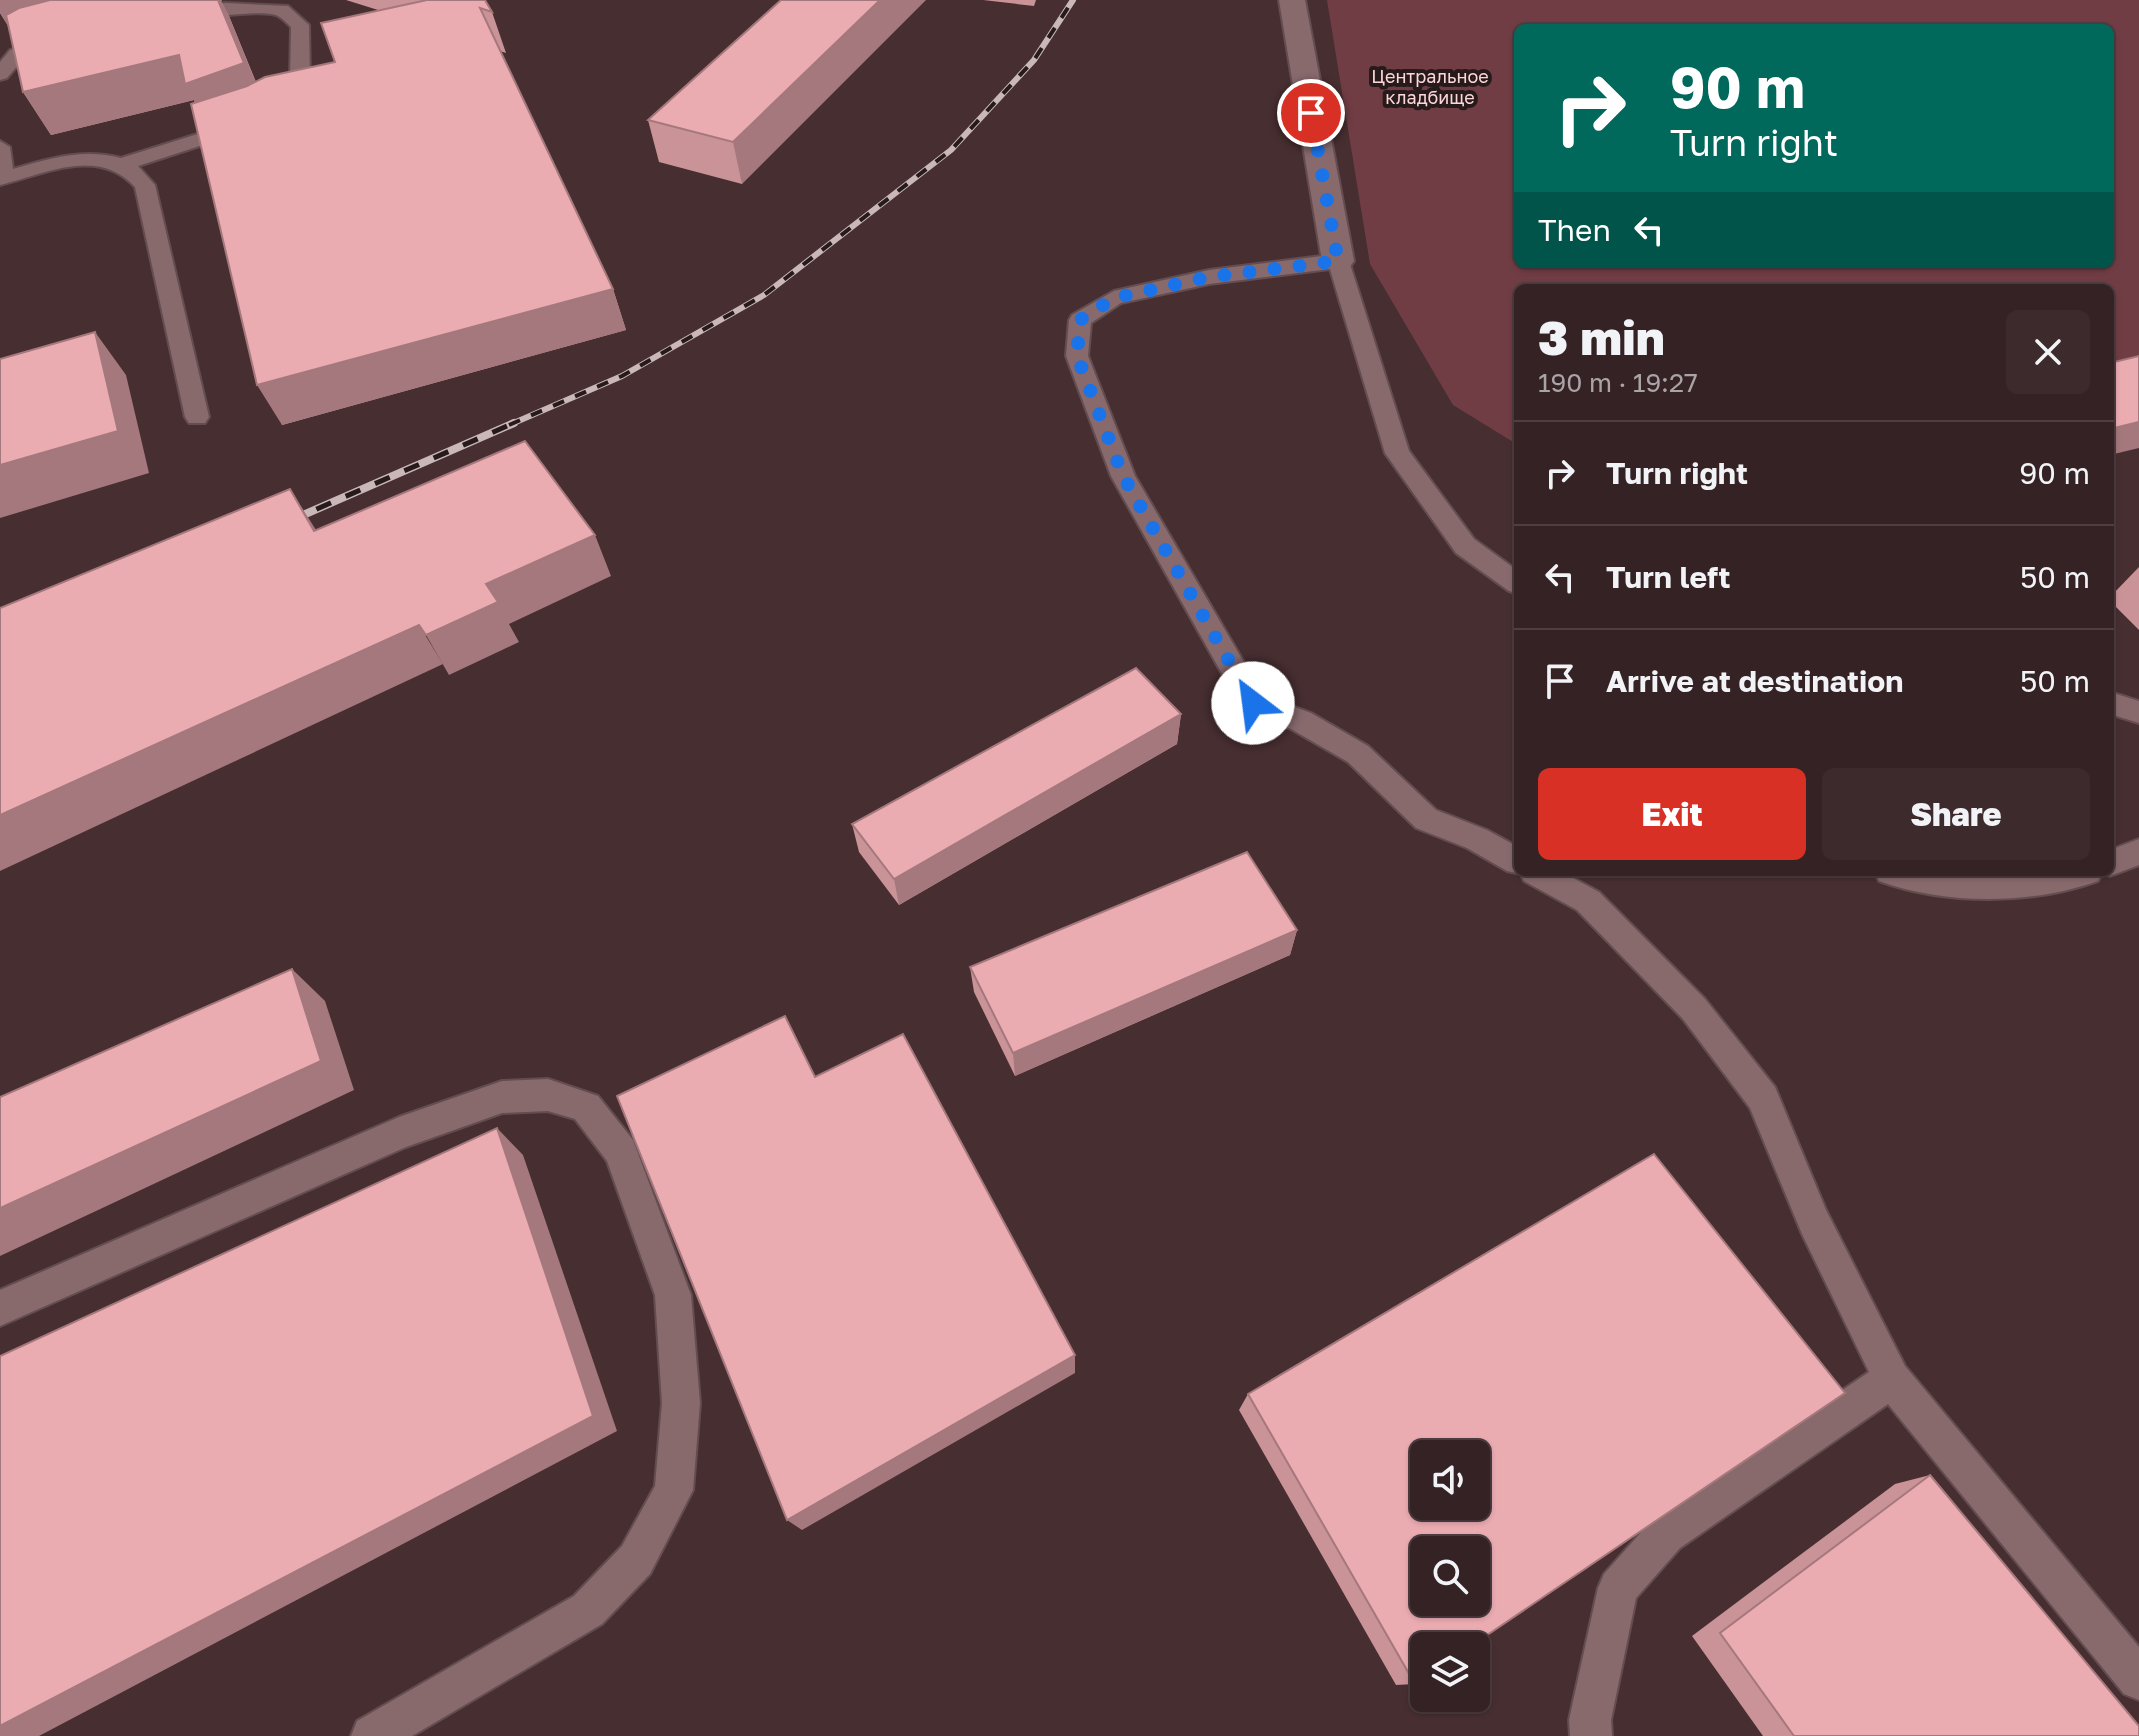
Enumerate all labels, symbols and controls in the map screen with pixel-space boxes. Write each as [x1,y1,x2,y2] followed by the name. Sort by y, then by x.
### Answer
[1670,53,1805,120] text: 90 m
[1538,56,1642,160] icon: right
[1371,65,1489,108] park label: Центральное кладбище
[1277,79,1345,147] pin
[1289,91,1333,135] icon: arrive
[1670,121,1838,164] text: Turn right
[1627,208,1671,252] icon: left
[1538,212,1611,248] text: Then
[1538,308,1665,366] text: 3 min
[2006,310,2090,394] button: close
[1538,367,1698,398] text: 190 m · 19:27
[1538,451,1582,495] icon: right
[1606,455,1748,491] text: Turn right
[2019,455,2090,491] text: 90 m
[1538,555,1582,599] icon: left
[1606,559,1731,595] text: Turn left
[2020,559,2090,595] text: 50 m
[1538,659,1582,703] icon: arrive
[1211,661,1295,745] position arrow
[1606,663,1903,699] text: Arrive at destination
[2020,663,2090,699] text: 50 m
[1538,768,1806,860] button: Exit
[1822,768,2090,860] button: Share
[1410,1440,1490,1712] map controls
[1410,1440,1490,1520] button: sound
[1410,1536,1490,1616] button: search
[1410,1632,1490,1712] button: layers

